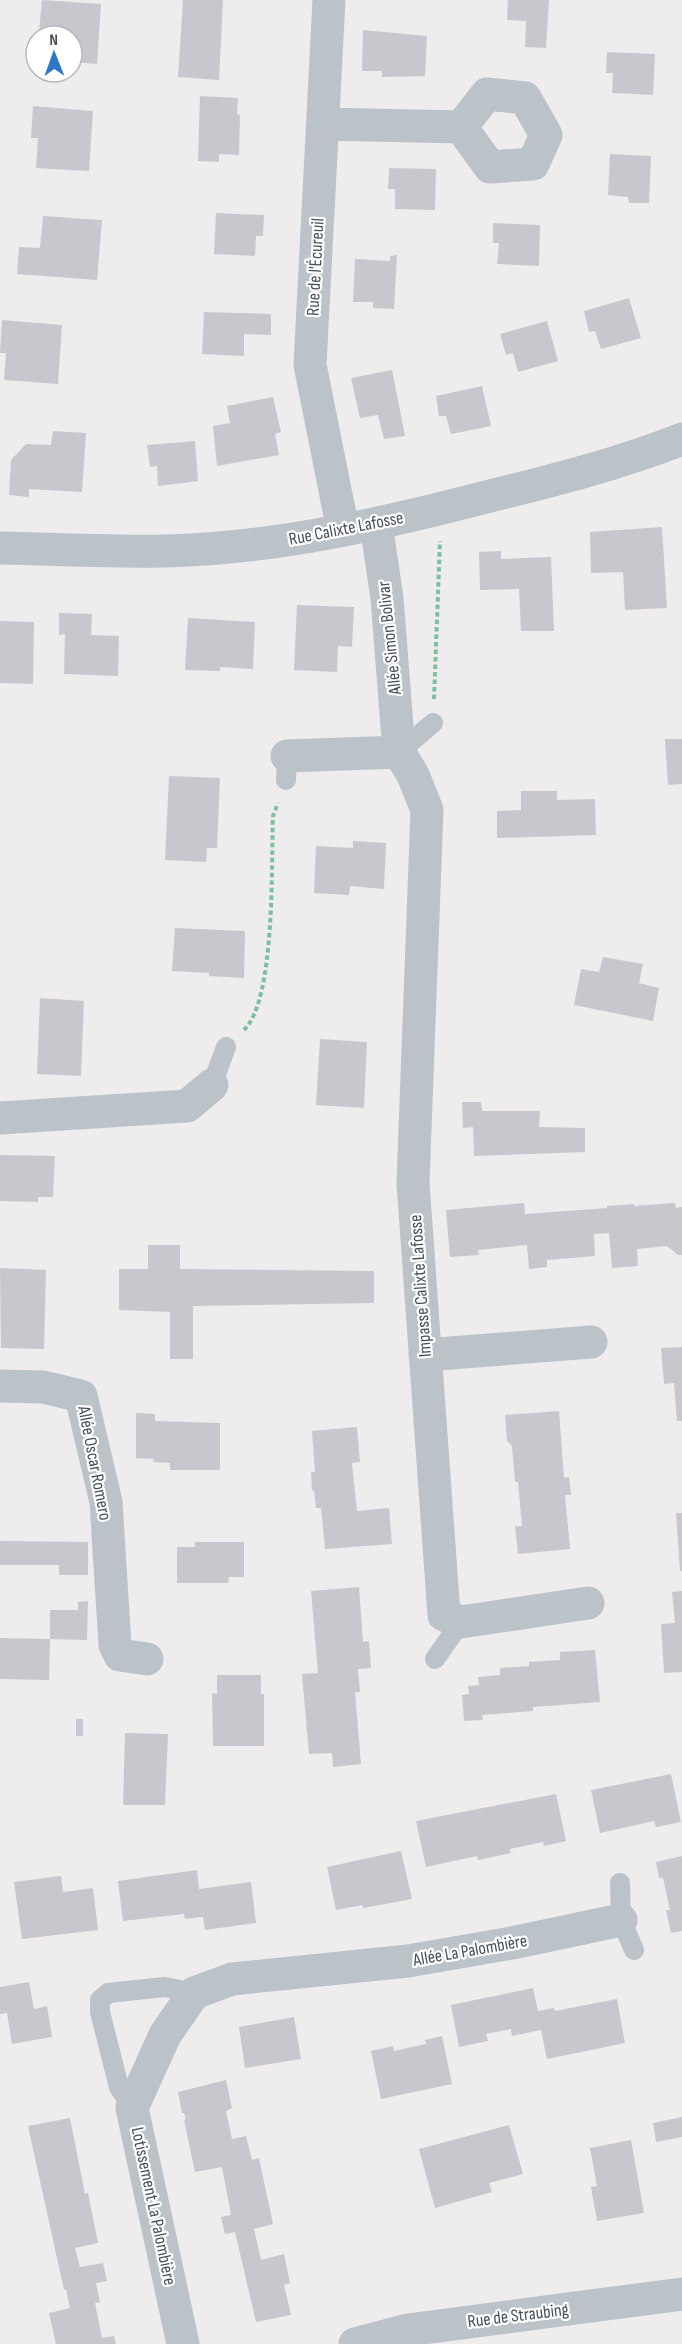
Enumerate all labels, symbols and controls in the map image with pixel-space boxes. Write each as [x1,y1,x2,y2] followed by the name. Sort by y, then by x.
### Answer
[24,24,84,84] north arrow
[49,31,58,50] text: N
[302,217,329,317] street label: Rue de l'Écureuil
[287,507,405,550] street label: Rue Calixte Lafosse
[373,580,406,697] street label: Allée Simon Bolivar
[405,1214,436,1358] street label: Impasse Calixte Lafosse
[73,1403,116,1522] street label: Allée Oscar Romero
[411,1930,529,1971] street label: Allée La Palombière
[127,2125,181,2287] street label: Lotissement La Palombière
[466,2299,570,2332] street label: Rue de Straubing

